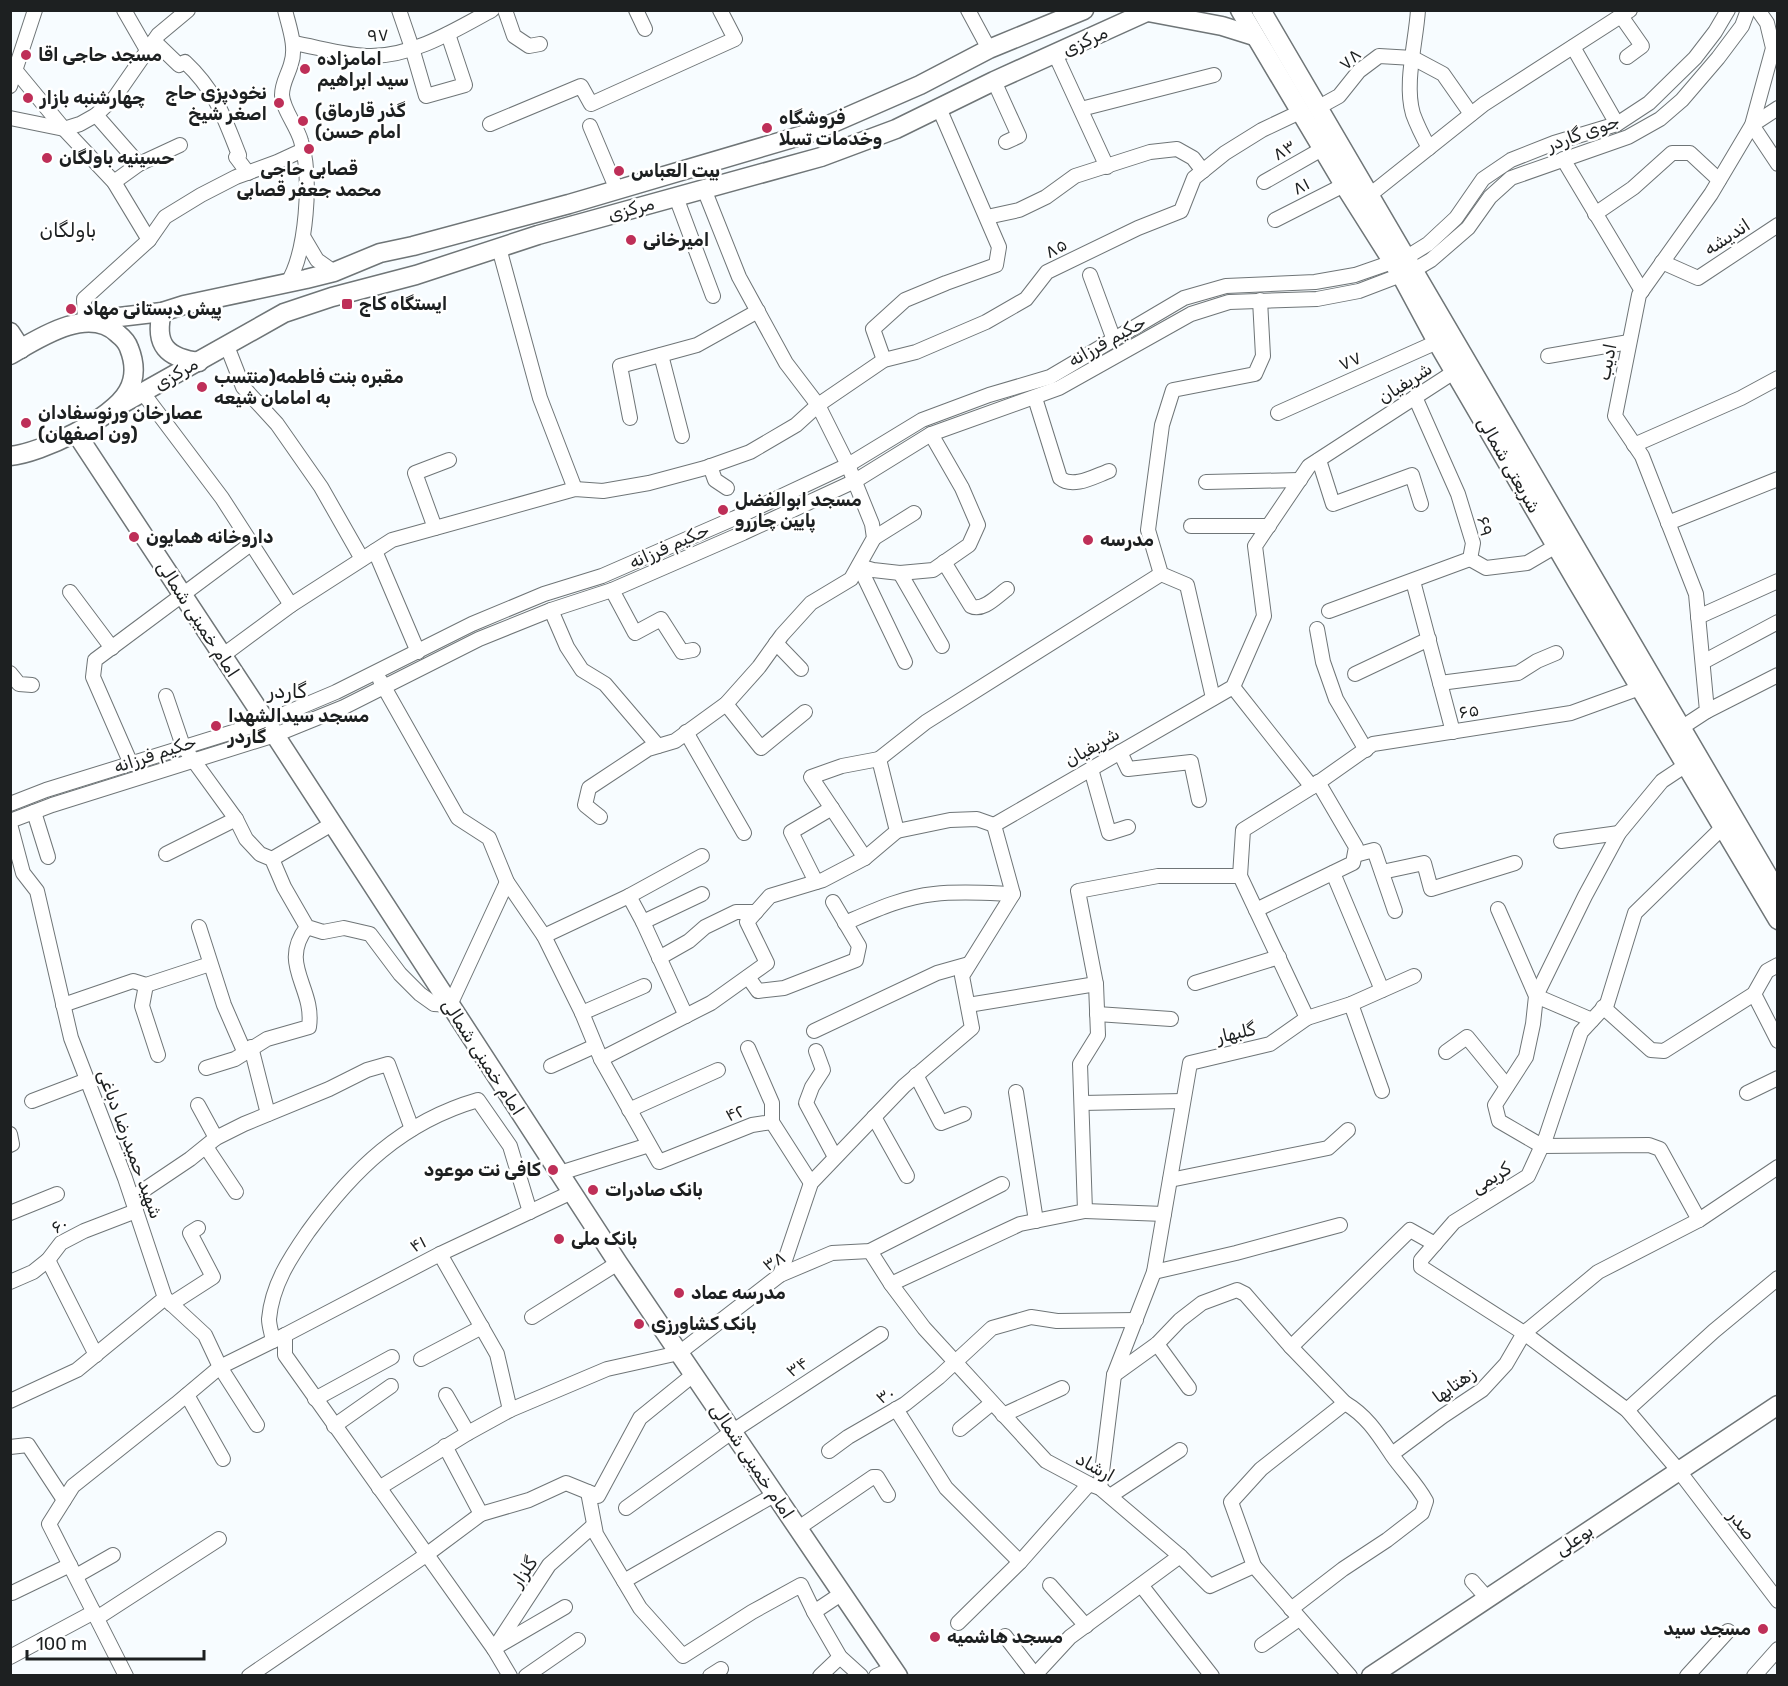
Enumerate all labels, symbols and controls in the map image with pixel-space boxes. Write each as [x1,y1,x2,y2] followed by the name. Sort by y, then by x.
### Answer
[1059,21,1111,61] street label: مرکزی
[367,24,389,46] street label: ۹۷
[1334,43,1366,75] street label: ۷۸
[38,44,162,66] place label: مسجد حاجی اقا
[19,48,33,62] marker: مسجد حاجی اقا
[317,48,409,92] place label: امامزاده سید ابراهیم
[298,62,312,76] marker: امامزاده سید ابراهیم
[165,82,267,127] place label: نخودپزی حاج اصغر شیخ
[39,87,145,109] place label: چهارشنبه بازار
[21,91,35,105] marker: چهارشنبه بازار
[272,96,286,110] marker: نخودپزی حاج اصغر شیخ
[315,100,406,144] place label: (گذر قارماق (امام حسن
[779,107,882,150] place label: فروشگاه وخدمات تسلا
[1543,110,1622,157] street label: جوی گاردر
[296,114,310,128] marker: (گذر قارماق (امام حسن
[760,121,774,135] marker: فروشگاه وخدمات تسلا
[1268,135,1300,165] street label: ۸۳
[302,142,316,156] marker: قصابی حاجی محمد جعفر قصابی
[59,147,174,169] place label: حسینیه باولگان
[40,151,54,165] marker: حسینیه باولگان
[236,158,382,201] place label: قصابی حاجی محمد جعفر قصابی
[631,160,720,182] place label: بیت العباس
[612,164,626,178] marker: بیت العباس
[1288,172,1314,200] street label: ۸۱
[605,192,657,226] street label: مرکزی
[1700,214,1754,260] street label: اندیشه
[40,218,96,242] district label: باولگان
[643,229,709,251] place label: امیرخانی
[624,233,638,247] marker: امیرخانی
[1041,233,1071,263] street label: ۸۵
[359,293,447,317] place label: ایستگاه کاج
[340,297,354,311] marker: ایستگاه کاج
[83,298,222,321] place label: پیش دبستانی مهاد
[64,302,78,316] marker: پیش دبستانی مهاد
[1064,311,1150,372] street label: حکیم فرزانه
[1593,342,1621,382] street label: ادیب
[1335,346,1365,376] street label: ۷۷
[150,353,202,395] street label: مرکزی
[1374,357,1436,409] street label: شریفیان
[214,366,404,409] place label: مقبره بنت فاطمه(منتسب به امامان شیعه
[195,380,209,394] marker: مقبره بنت فاطمه(منتسب به امامان شیعه
[38,402,203,445] place label: عصارخان ورنوسفادان (ون اصفهان)
[1473,413,1545,517] street label: شریعتی شمالی
[19,416,33,430] marker: عصارخان ورنوسفادان (ون اصفهان)
[735,489,862,533] place label: مسجد ابوالفضل پایین چاررو
[716,503,730,517] marker: مسجد ابوالفضل پایین چاررو
[1472,514,1498,538] street label: ۶۹
[625,519,713,574] street label: حکیم فرزانه
[146,526,273,548] place label: داروخانه همایون
[1100,529,1154,551] place label: مدرسه
[127,530,141,544] marker: داروخانه همایون
[1081,533,1095,547] marker: مدرسه
[152,557,244,681] street label: امام خمینی شمالی
[266,679,307,703] district label: گاردر
[1457,698,1481,724] street label: ۶۵
[227,705,369,748] place label: مسجد سیدالشهدا گاردر
[209,719,223,733] marker: مسجد سیدالشهدا گاردر
[1061,722,1123,772] street label: شریفیان
[111,730,199,779] street label: حکیم فرزانه
[437,995,529,1119] street label: امام خمینی شمالی
[1213,1018,1258,1048] street label: گلبهار
[93,1066,167,1222] street label: شهید حمیدرضا دباغی
[722,1100,748,1126] street label: ۴۲
[1467,1157,1515,1199] street label: کریمی
[424,1159,541,1181] place label: کافی نت موعود
[546,1163,560,1177] marker: کافی نت موعود
[605,1179,703,1201] place label: بانک صادرات
[586,1183,600,1197] marker: بانک صادرات
[46,1212,72,1238] street label: ۶۰
[571,1228,637,1250] place label: بانک ملی
[406,1231,430,1257] street label: ۴۱
[552,1232,566,1246] marker: بانک ملی
[758,1246,790,1276] street label: ۳۸
[691,1282,786,1304] place label: مدرسه عماد
[672,1286,686,1300] marker: مدرسه عماد
[651,1313,757,1335] place label: بانک کشاورزی
[632,1317,646,1331] marker: بانک کشاورزی
[782,1352,812,1382] street label: ۳۴
[1428,1362,1480,1408] street label: زهتابها
[872,1381,898,1409] street label: ۳۰
[705,1399,799,1523] street label: امام خمینی شمالی
[1072,1447,1118,1487] street label: ارشاد
[1723,1505,1760,1544] street label: صدر
[1551,1519,1597,1561] street label: بوعلی
[505,1553,542,1592] street label: گلزار
[1663,1618,1751,1640] place label: مسجد سید
[1756,1622,1770,1636] marker: مسجد سید
[27,1623,204,1661] scale bar
[947,1626,1063,1648] place label: مسجد هاشمیه
[928,1630,942,1644] marker: مسجد هاشمیه
[36,1633,87,1655] text: 100 m

